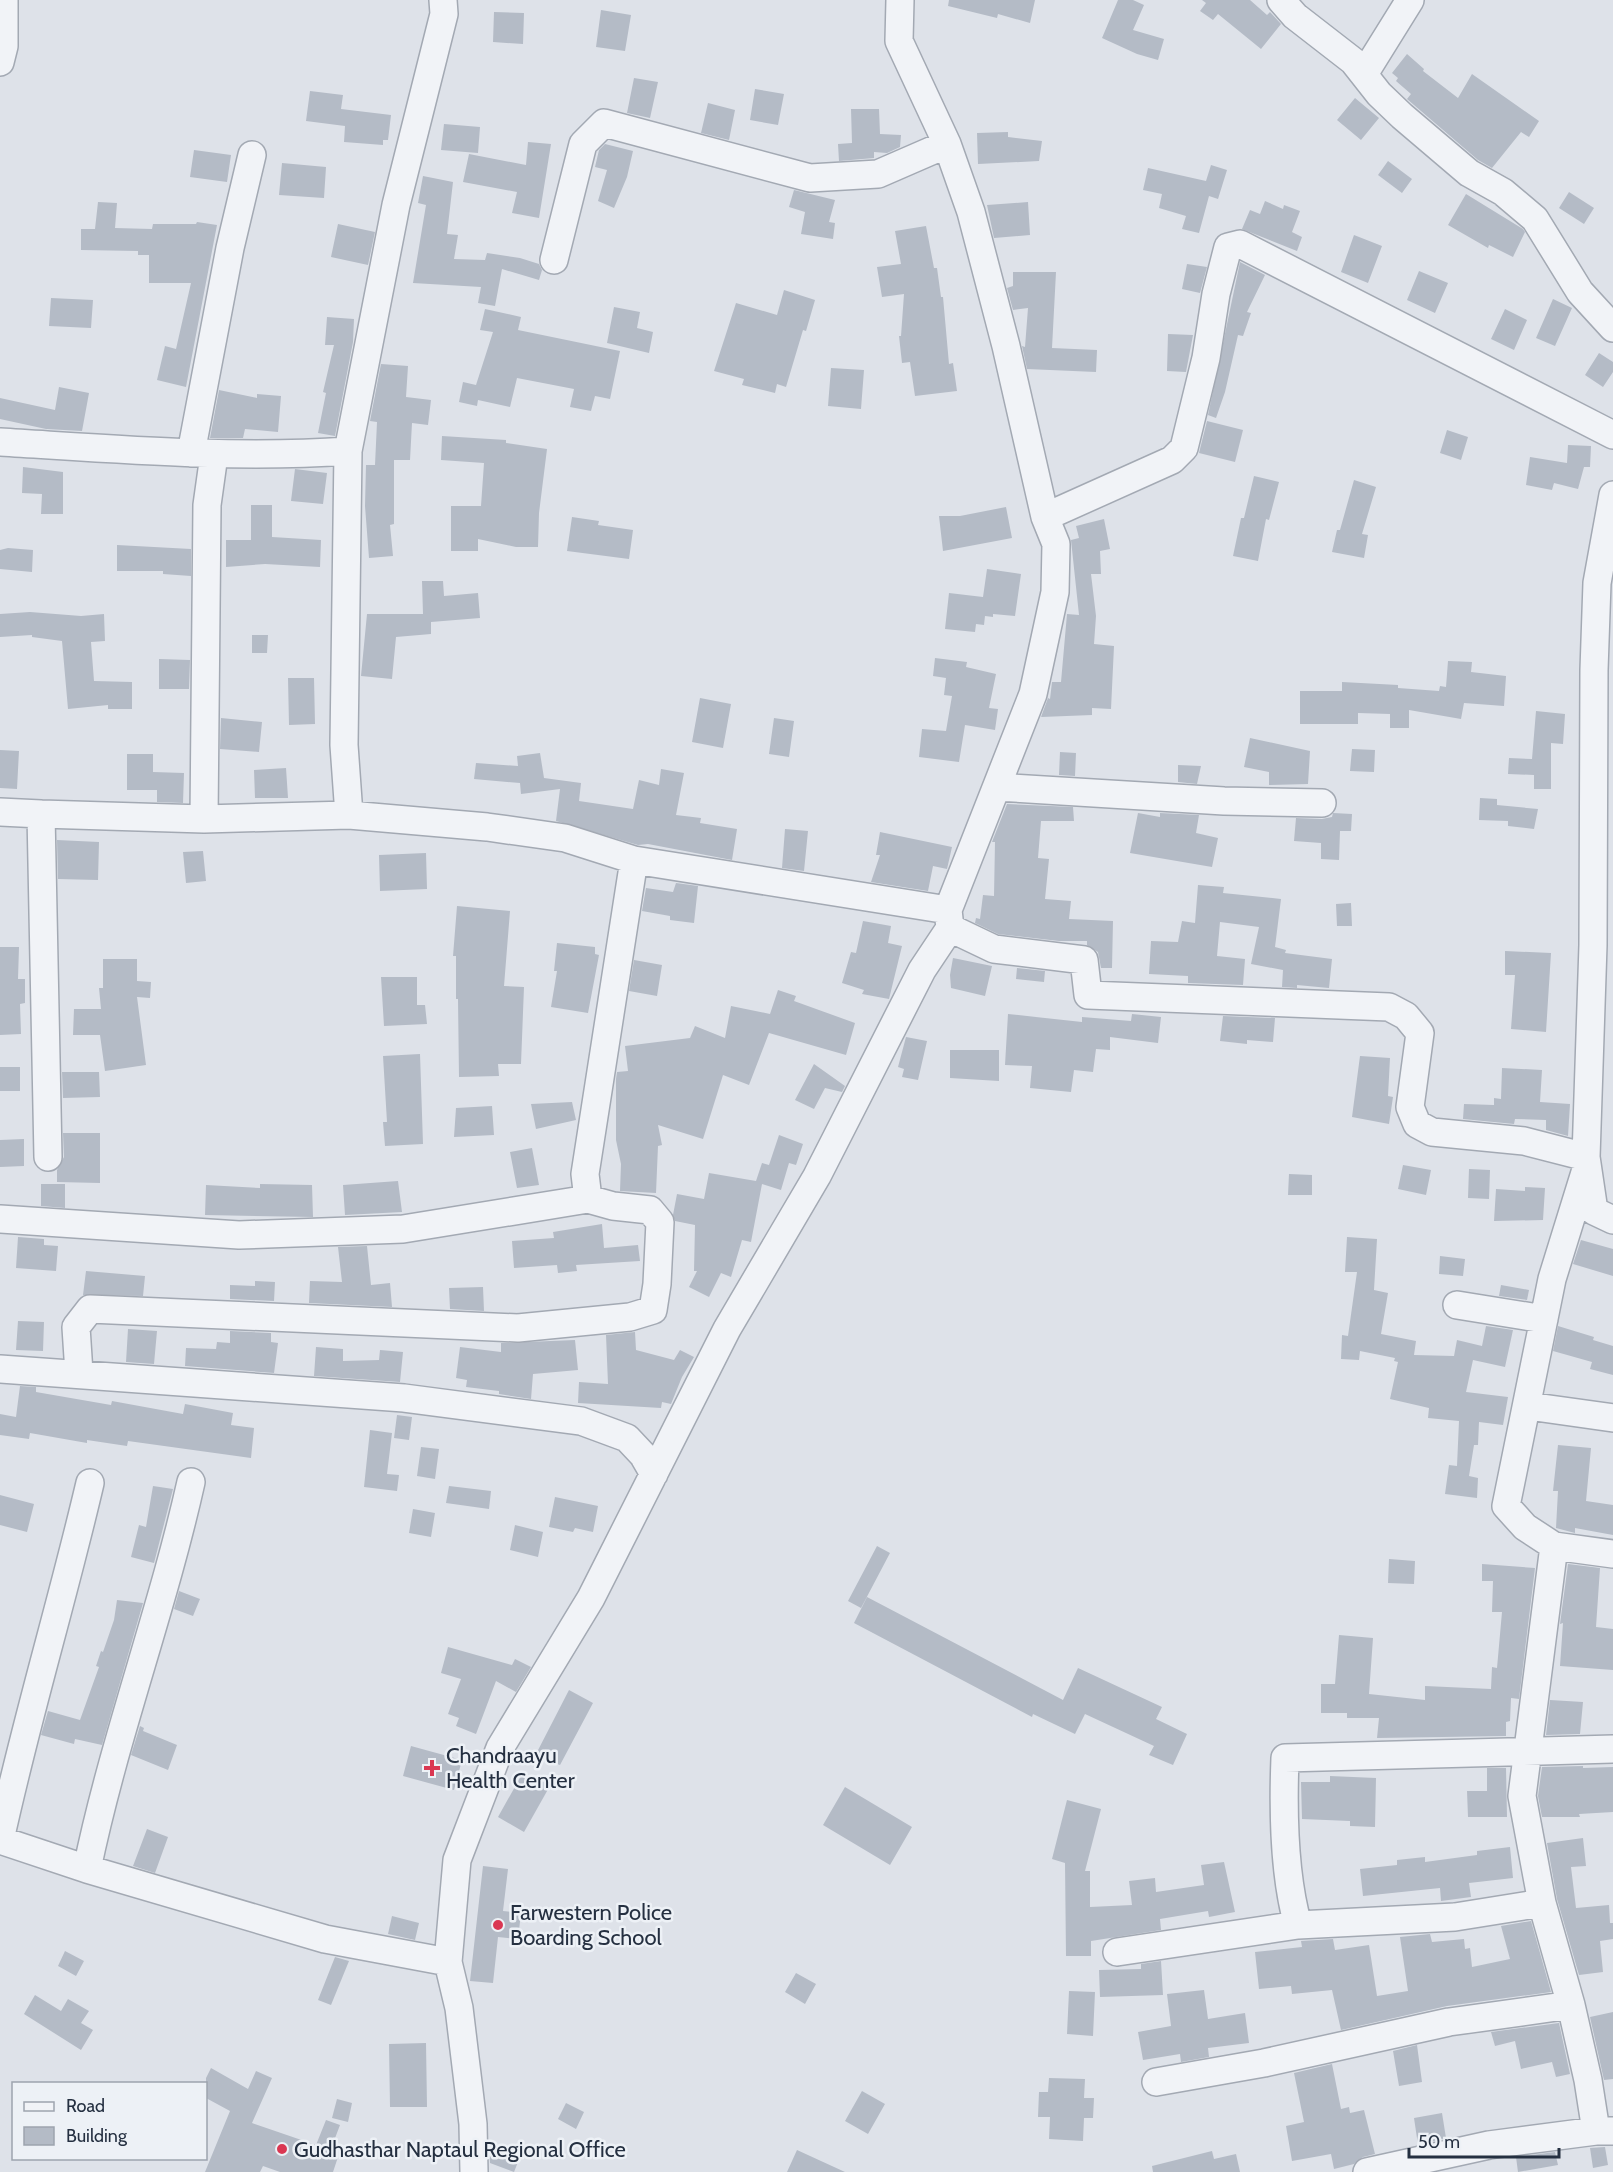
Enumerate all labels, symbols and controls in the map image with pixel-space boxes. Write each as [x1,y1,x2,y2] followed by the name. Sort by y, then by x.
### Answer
[446,1742,575,1794] place label: Chandraayu Health Center
[423,1759,441,1777] marker: Chandraayu Health Center
[510,1899,672,1951] place label: Farwestern Police Boarding School
[491,1918,505,1932] marker: Farwestern Police Boarding School
[12,2082,207,2160] legend
[66,2095,105,2117] text: Road
[1409,2121,1559,2159] scale bar
[66,2125,128,2147] text: Building
[1418,2131,1460,2153] text: 50 m
[294,2136,626,2163] place label: Gudhasthar Naptaul Regional Office
[275,2142,289,2156] marker: Gudhasthar Naptaul Regional Office

